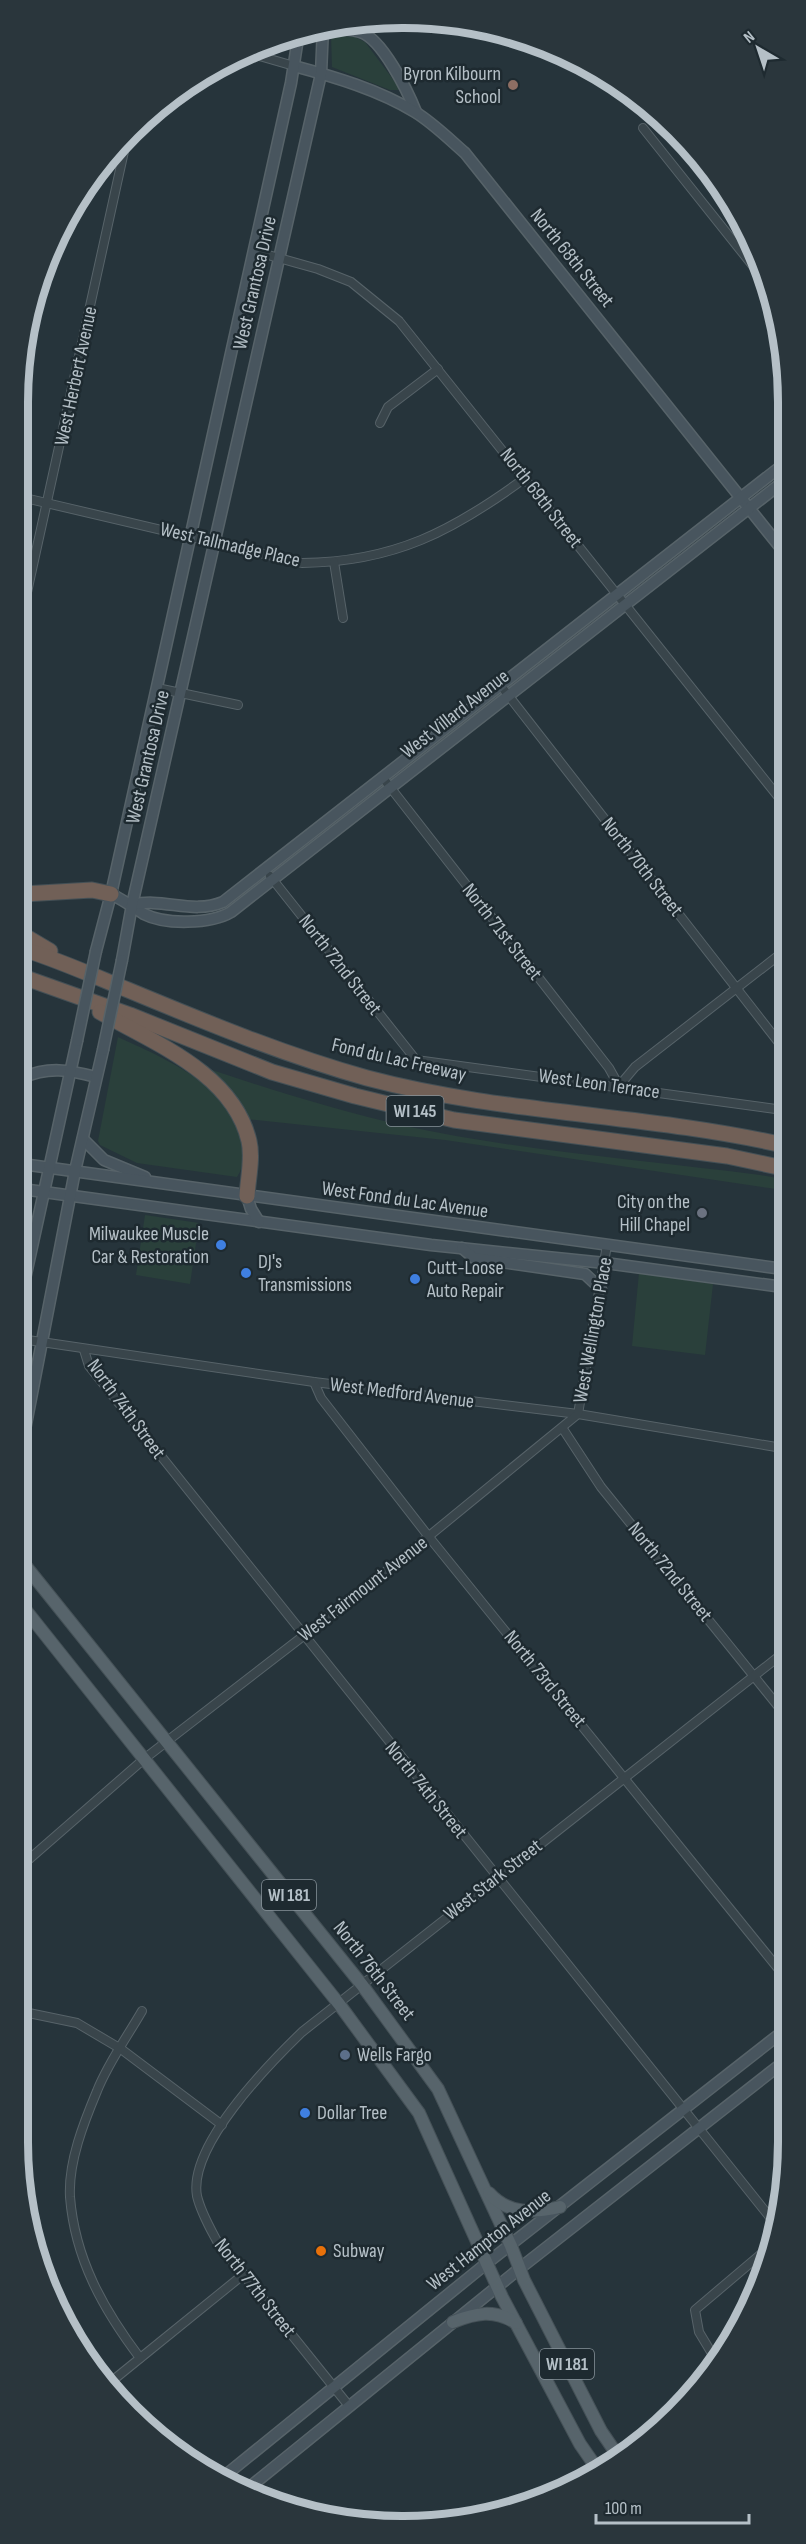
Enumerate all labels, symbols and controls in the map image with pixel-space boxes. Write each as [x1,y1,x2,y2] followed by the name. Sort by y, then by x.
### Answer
[728,18,788,78] north arrow
[740,27,759,48] text: N
[403,62,501,109] place label: Byron Kilbourn School
[506,78,520,92] marker: Byron Kilbourn School
[525,204,619,312] street label: North 68th Street
[228,214,282,352] street label: West Grantosa Drive
[50,304,102,448] street label: West Herbert Avenue
[495,443,587,553] street label: North 69th Street
[158,517,302,573] street label: West Tallmadge Place
[396,664,514,764] street label: West Villard Avenue
[121,688,175,826] street label: West Grantosa Drive
[596,813,688,921] street label: North 70th Street
[457,879,547,985] street label: North 71st Street
[293,910,387,1020] street label: North 72nd Street
[330,1033,469,1087] street label: Fond du Lac Freeway
[537,1064,661,1104] street label: West Leon Terrace
[386,1096,444,1126] road number: WI 145
[320,1176,490,1224] street label: West Fond du Lac Avenue
[617,1190,690,1237] place label: City on the Hill Chapel
[695,1206,709,1220] marker: City on the Hill Chapel
[89,1222,209,1269] place label: Milwaukee Muscle Car & Restoration
[214,1238,228,1252] marker: Milwaukee Muscle Car & Restoration
[258,1250,352,1297] place label: DJ's Transmissions
[568,1255,618,1405] street label: West Wellington Place
[426,1256,504,1303] place label: Cutt-Loose Auto Repair
[239,1266,253,1280] marker: DJ's Transmissions
[408,1272,422,1286] marker: Cutt-Loose Auto Repair
[82,1354,170,1464] street label: North 74th Street
[329,1372,475,1414] street label: West Medford Avenue
[623,1518,717,1626] street label: North 72nd Street
[293,1531,433,1647] street label: West Fairmount Avenue
[499,1626,591,1732] street label: North 73rd Street
[380,1737,472,1843] street label: North 74th Street
[439,1834,547,1926] street label: West Stark Street
[262,1880,316,1910] road number: WI 181
[328,1917,420,2025] street label: North 76th Street
[357,2043,432,2067] place label: Wells Fargo
[338,2048,352,2062] marker: Wells Fargo
[317,2101,387,2125] place label: Dollar Tree
[298,2106,312,2120] marker: Dollar Tree
[422,2184,556,2296] street label: West Hampton Avenue
[209,2234,301,2342] street label: North 77th Street
[333,2239,385,2263] place label: Subway
[314,2244,328,2258] marker: Subway
[540,2349,594,2379] road number: WI 181
[596,2487,749,2525] scale bar
[605,2498,642,2519] text: 100 m

